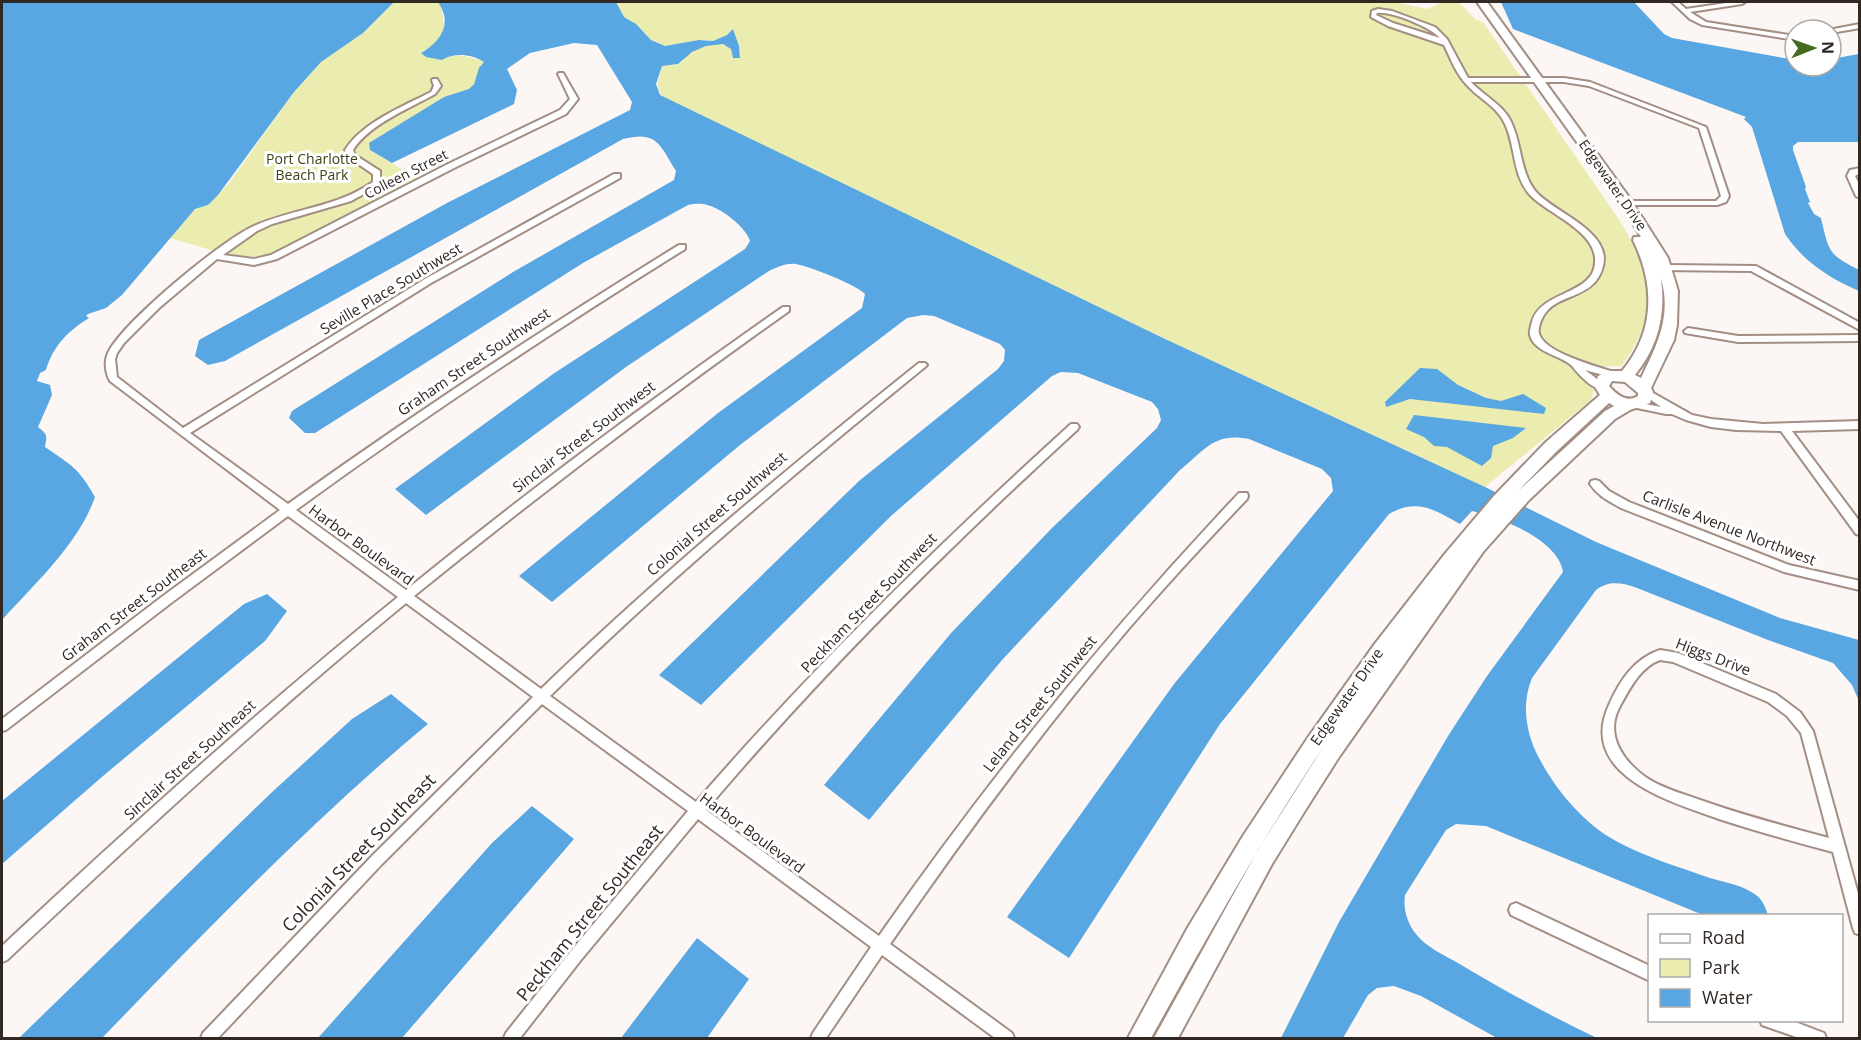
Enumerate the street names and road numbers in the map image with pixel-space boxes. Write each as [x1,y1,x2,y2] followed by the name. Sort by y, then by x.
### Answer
[1575,135,1652,234] street label: Edgewater Drive
[361,144,451,203] street label: Colleen Street
[316,238,465,338] street label: Seville Place Southwest
[393,303,554,420] street label: Graham Street Southwest
[508,376,659,496] street label: Sinclair Street Southwest
[642,447,791,580] street label: Colonial Street Southwest
[1640,485,1819,569] street label: Carlisle Avenue Northwest
[305,499,418,589] street label: Harbor Boulevard
[796,528,940,677] street label: Peckham Street Southwest
[57,543,210,665] street label: Graham Street Southeast
[978,631,1100,776] street label: Leland Street Southwest
[1673,633,1754,680] street label: Higgs Drive
[1305,644,1387,749] street label: Edgewater Drive
[119,695,259,824] street label: Sinclair Street Southeast
[276,768,440,937] street label: Colonial Street Southeast
[696,787,809,877] street label: Harbor Boulevard
[510,819,668,1006] street label: Peckham Street Southeast

